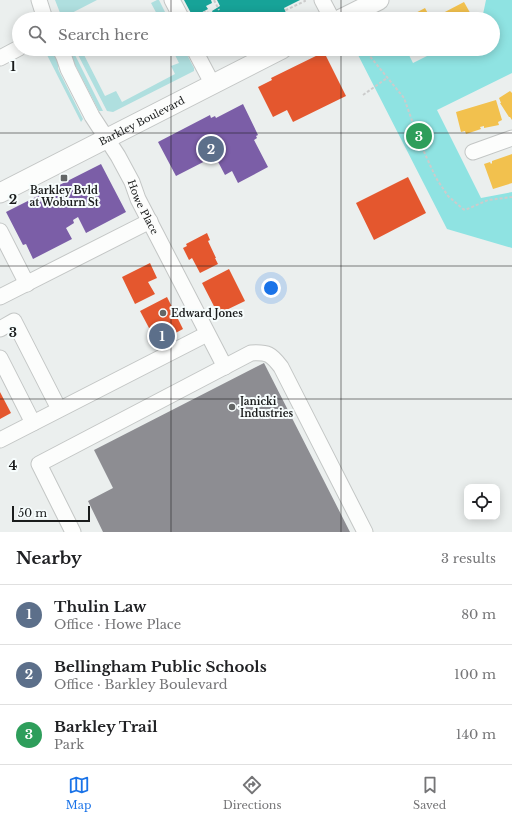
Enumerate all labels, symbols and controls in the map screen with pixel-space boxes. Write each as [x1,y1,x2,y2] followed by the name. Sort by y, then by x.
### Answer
[12,12,500,56] search box
[26,23,48,45] icon: search
[58,25,149,44] text: Search here
[10,58,16,75] text: 1
[96,93,187,148] street label: Barkley Boulevard
[406,121,432,151] pin: 3
[198,134,224,164] pin: 2
[59,173,69,183] marker: Barkley Bvld at Woburn St
[125,178,162,237] street label: Howe Place
[29,184,99,209] place label: Barkley Bvld at Woburn St
[9,191,17,208] text: 2
[261,278,281,298] your location
[171,307,243,320] place label: Edward Jones
[158,308,168,318] marker: Edward Jones
[149,321,175,351] pin: 1
[9,324,17,341] text: 3
[238,395,294,420] place label: Janicki Industries
[227,402,237,412] marker: Janicki Industries
[9,457,18,474] text: 4
[464,484,500,520] map controls
[464,484,500,520] button: locate
[12,504,90,523] scale bar
[18,506,47,520] text: 50 m
[16,548,82,569] text: Nearby
[441,550,496,567] text: 3 results
[54,597,146,616] text: Thulin Law
[26,606,32,623] text: 1
[461,606,496,623] text: 80 m
[54,616,181,633] text: Office · Howe Place
[54,657,267,676] text: Bellingham Public Schools
[25,666,33,683] text: 2
[454,666,496,683] text: 100 m
[54,676,228,693] text: Office · Barkley Boulevard
[54,717,157,736] text: Barkley Trail
[25,726,33,743] text: 3
[456,726,496,743] text: 140 m
[54,736,84,753] text: Park
[66,774,91,812] tab: Map
[223,774,281,812] tab: Directions
[413,774,446,812] tab: Saved

